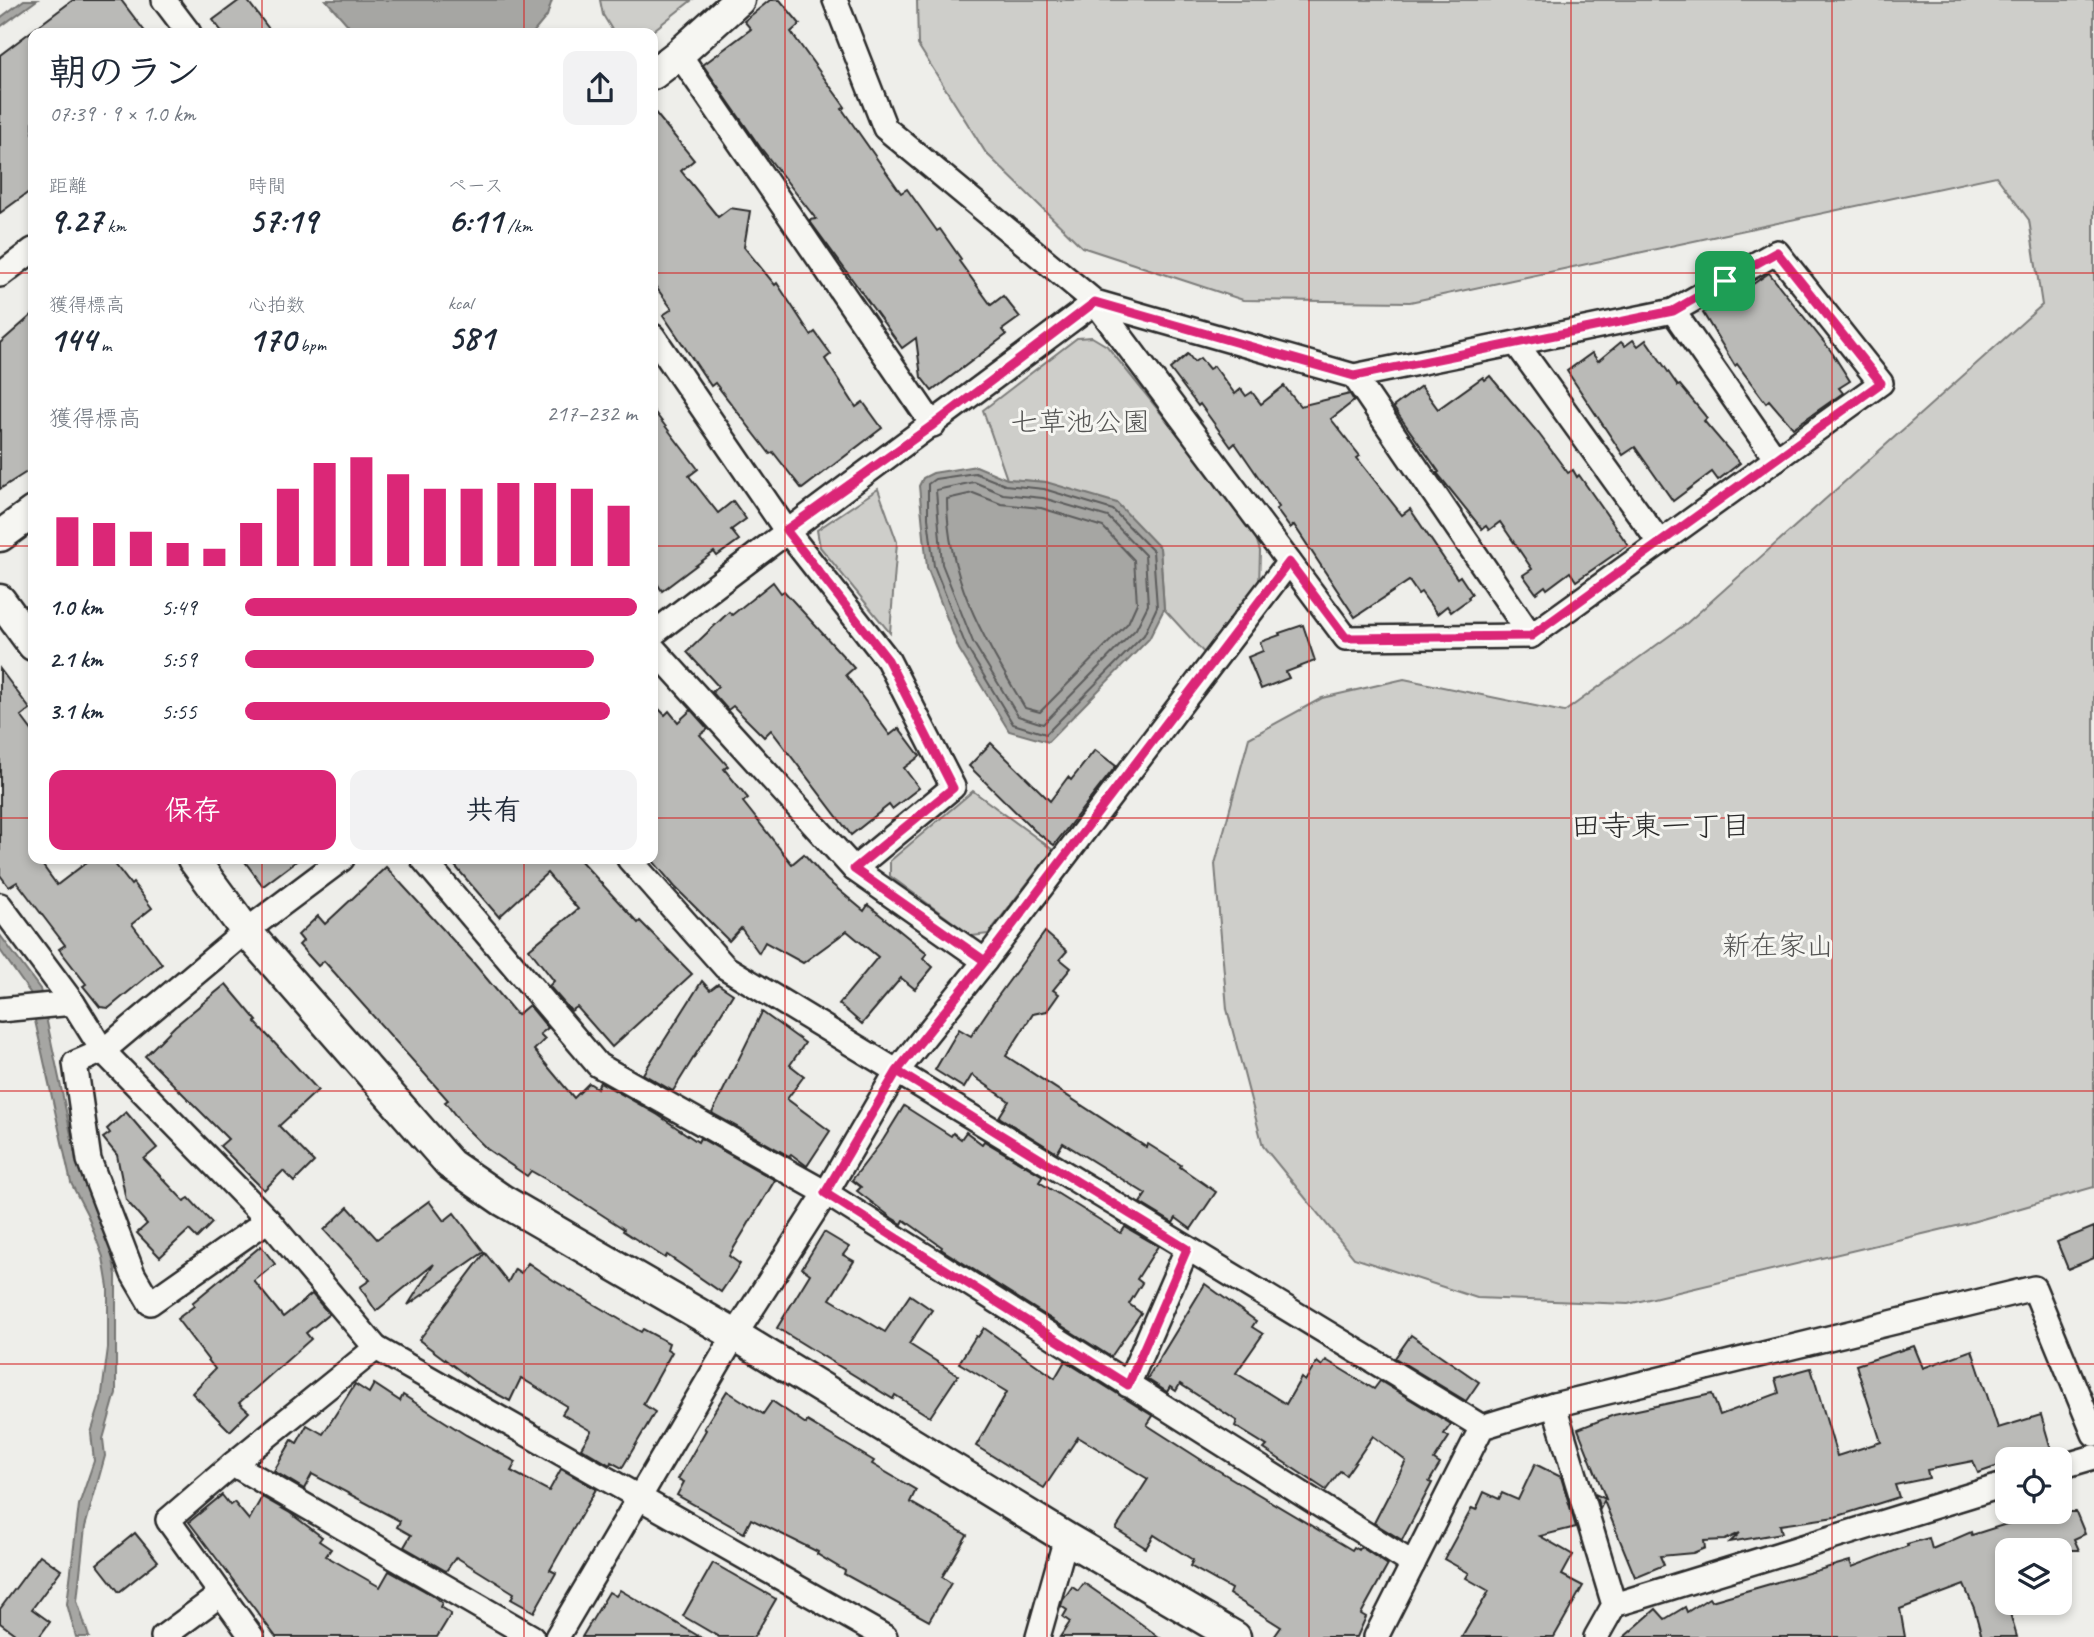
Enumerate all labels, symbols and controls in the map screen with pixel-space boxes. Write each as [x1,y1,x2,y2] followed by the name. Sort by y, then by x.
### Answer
[49,49,201,96] text: 朝のラン
[563,51,637,125] button: share
[49,99,195,128] text: 07:39 · 9 × 1.0 km
[49,174,87,198] text: 距離
[248,174,286,198] text: 時間
[448,174,504,198] text: ペース
[49,198,103,243] text: 9.27
[248,198,317,243] text: 57:19
[448,198,503,243] text: 6:11
[103,214,126,238] text: km
[503,214,532,238] text: /km
[1695,251,1755,311] pin
[1706,262,1744,300] icon: arrive
[448,291,473,315] text: kcal
[49,293,125,317] text: 獲得標高
[248,293,305,317] text: 心拍数
[448,315,494,360] text: 581
[49,317,96,362] text: 144
[248,317,295,362] text: 170
[96,333,112,357] text: m
[295,333,326,357] text: bpm
[546,399,637,428] text: 217–232 m
[49,404,141,433] text: 獲得標高
[1010,404,1150,439] park label: 七草池公園
[49,593,103,622] text: 1.0 km
[161,593,197,622] text: 5:49
[49,645,103,674] text: 2.1 km
[161,645,197,674] text: 5:59
[49,697,103,726] text: 3.1 km
[161,697,197,726] text: 5:55
[49,770,336,850] button: 保存
[350,770,637,850] button: 共有
[1571,807,1751,845] district label: 田寺東一丁目
[1722,928,1834,963] park label: 新在家山
[1995,1447,2072,1615] map controls
[1995,1447,2072,1524] button: locate
[1995,1538,2072,1615] button: layers

